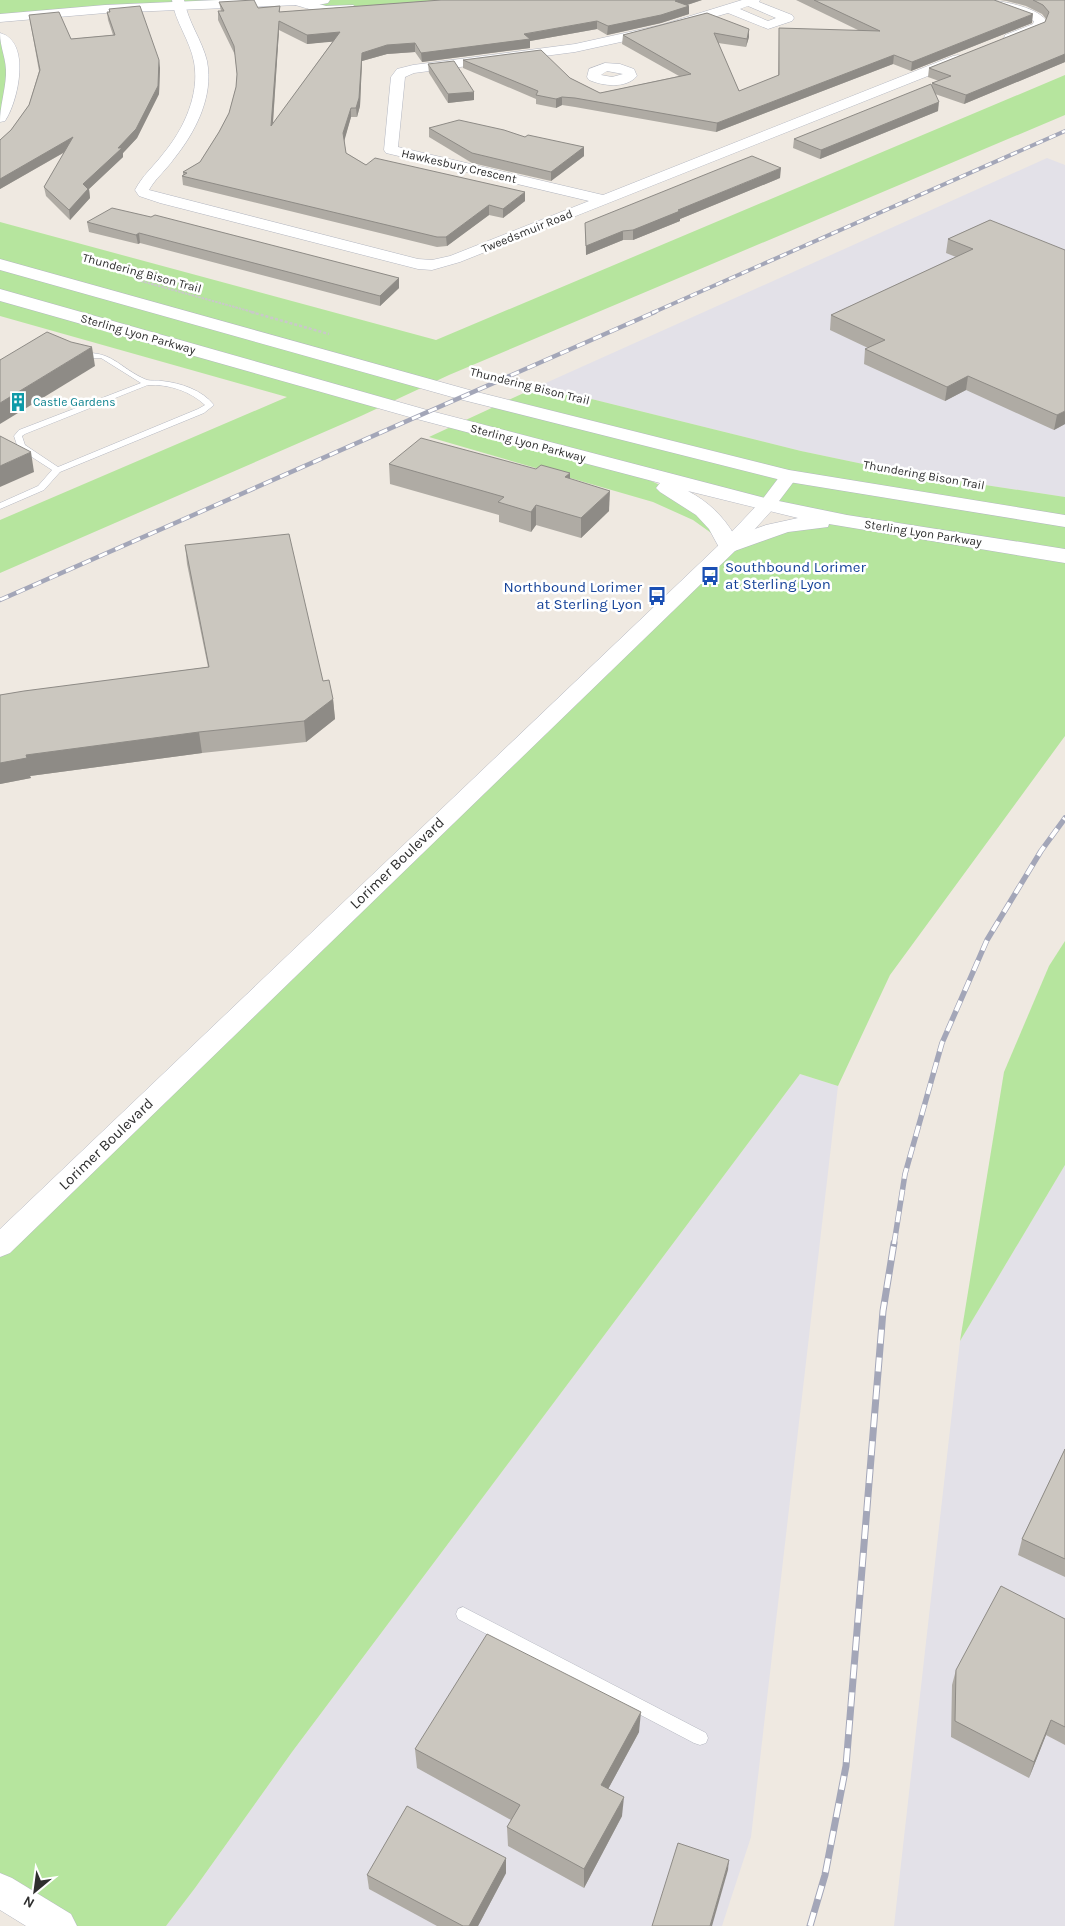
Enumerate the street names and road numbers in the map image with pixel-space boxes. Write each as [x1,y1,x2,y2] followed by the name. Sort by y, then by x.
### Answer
[400,146,519,186] street label: Hawkesbury Crescent
[479,206,575,256] street label: Tweedsmuir Road
[81,250,203,296] street label: Thundering Bison Trail
[79,311,197,357] street label: Sterling Lyon Parkway
[469,364,591,408] street label: Thundering Bison Trail
[469,421,588,465] street label: Sterling Lyon Parkway
[862,457,986,493] street label: Thundering Bison Trail
[863,517,983,549] street label: Sterling Lyon Parkway
[346,813,448,913] street label: Lorimer Boulevard
[55,1094,157,1194] street label: Lorimer Boulevard

